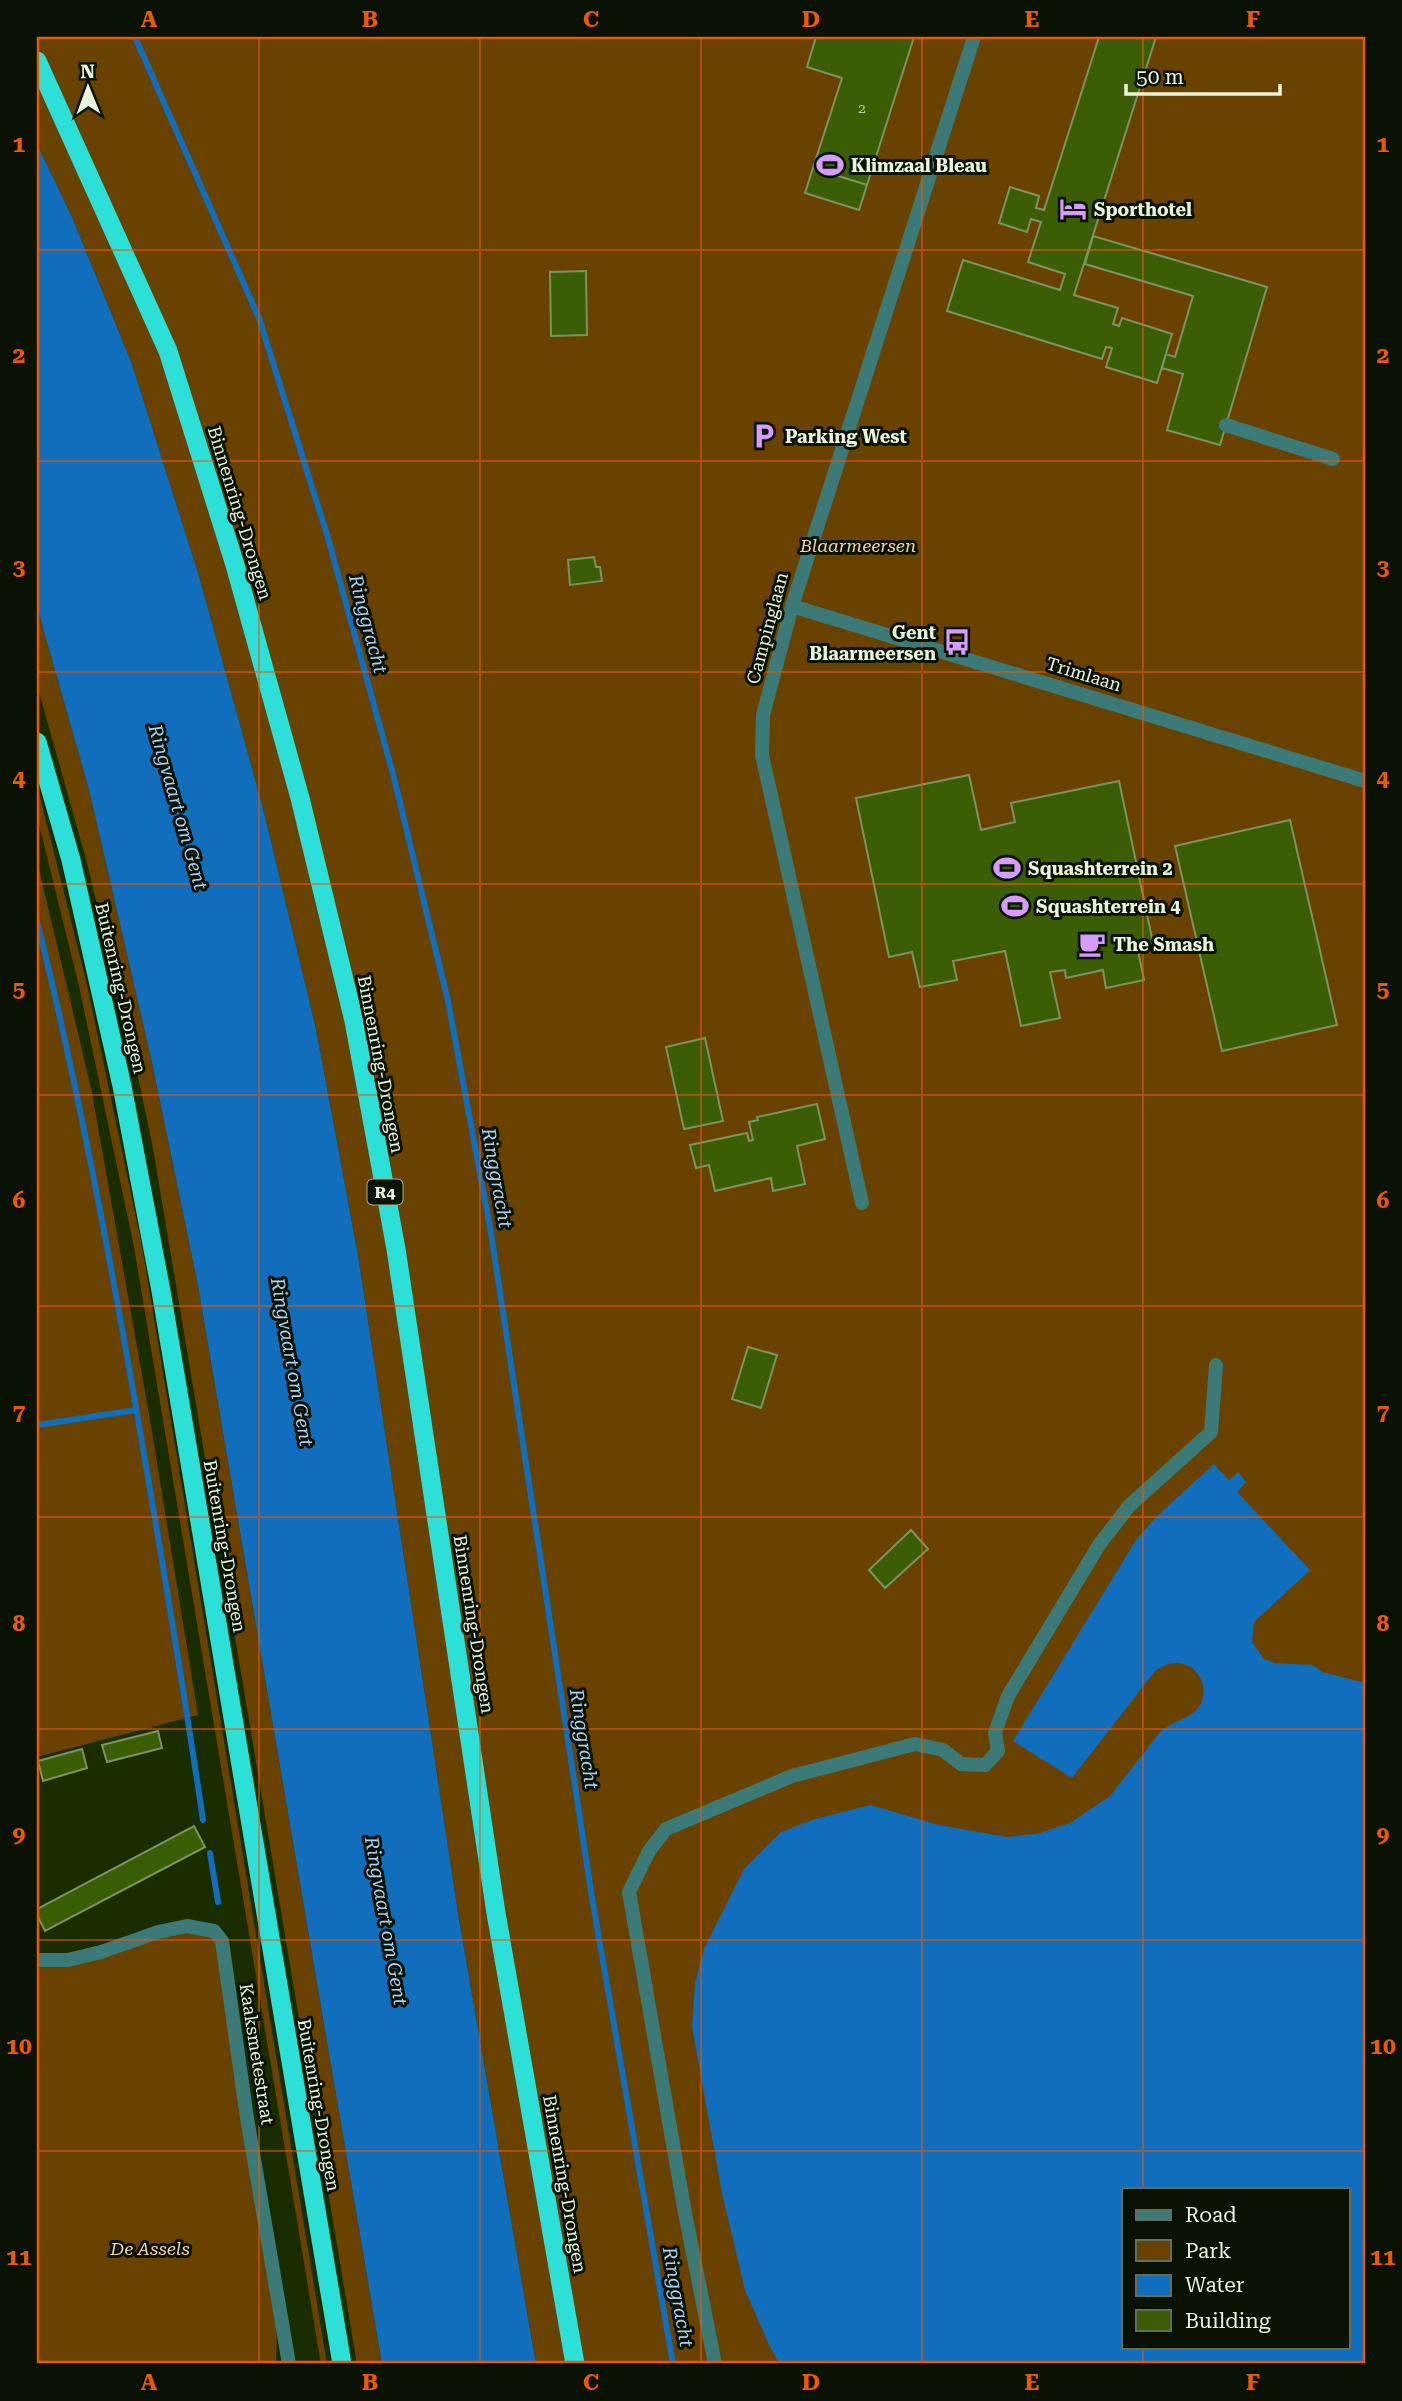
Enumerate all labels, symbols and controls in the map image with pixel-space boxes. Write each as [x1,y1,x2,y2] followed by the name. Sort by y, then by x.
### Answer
[141,6,158,33] text: A
[362,6,378,33] text: B
[583,6,599,33] text: C
[802,6,820,33] text: D
[1025,6,1039,33] text: E
[1246,6,1260,33] text: F
[52,52,122,122] north arrow
[1126,52,1280,96] scale bar
[80,60,96,83] text: N
[1136,65,1184,89] text: 50 m
[858,100,866,116] house number: 2
[13,131,26,158] text: 1
[1377,131,1390,158] text: 1
[815,150,845,180] sports icon: Klimzaal Bleau
[851,155,987,176] place label: Klimzaal Bleau
[1058,194,1088,224] hotel icon: Sporthotel
[1094,199,1192,220] place label: Sporthotel
[13,342,25,369] text: 2
[1377,342,1389,369] text: 2
[749,421,779,451] parking icon: Parking West
[204,424,277,603] street label: Binnenring-Drongen
[785,426,907,447] place label: Parking West
[799,535,916,556] park label: Blaarmeersen
[13,554,26,581] text: 3
[1377,554,1390,581] text: 3
[742,569,792,686] street label: Campinglaan
[344,571,392,676] water label: Ringgracht
[809,622,936,664] place label: Gent Blaarmeersen
[942,627,972,657] bus stop icon: Gent Blaarmeersen
[1044,653,1125,696] street label: Trimlaan
[143,721,213,892] water label: Ringvaart om Gent
[13,765,26,792] text: 4
[1377,765,1390,792] text: 4
[992,853,1022,883] sports icon: Squashterrein 2
[1028,858,1173,879] place label: Squashterrein 2
[1000,891,1030,921] sports icon: Squashterrein 4
[1036,896,1181,917] place label: Squashterrein 4
[91,900,151,1076] street label: Buitenring-Drongen
[1077,929,1107,959] cafe icon: The Smash
[1113,934,1214,955] place label: The Smash
[353,973,409,1155] street label: Binnenring-Drongen
[13,976,26,1003] text: 5
[1377,976,1390,1003] text: 5
[477,1125,517,1230] water label: Ringgracht
[368,1180,402,1204] road number: R4
[13,1187,26,1214] text: 6
[1377,1187,1390,1214] text: 6
[266,1275,318,1448] water label: Ringvaart om Gent
[13,1399,26,1426] text: 7
[1377,1399,1390,1426] text: 7
[199,1458,251,1634] street label: Buitenring-Drongen
[450,1533,499,1715] street label: Binnenring-Drongen
[13,1610,26,1637] text: 8
[1377,1610,1390,1637] text: 8
[565,1686,603,1791] water label: Ringgracht
[13,1821,26,1848] text: 9
[1377,1821,1390,1848] text: 9
[360,1834,412,2007] water label: Ringvaart om Gent
[235,1982,279,2127] street label: Kaaksmetestraat
[293,2017,345,2193] street label: Buitenring-Drongen
[6,2033,32,2060] text: 10
[1370,2033,1396,2060] text: 10
[539,2093,591,2275] street label: Binnenring-Drongen
[1122,2188,1350,2348] legend
[1185,2203,1237,2227] text: Road
[109,2238,190,2259] park label: De Assels
[1185,2239,1231,2263] text: Park
[6,2244,32,2271] text: 11
[658,2244,698,2349] water label: Ringgracht
[1370,2244,1396,2271] text: 11
[1185,2273,1245,2297] text: Water
[1185,2309,1271,2333] text: Building
[141,2369,158,2396] text: A
[362,2369,378,2396] text: B
[583,2369,599,2396] text: C
[802,2369,820,2396] text: D
[1025,2369,1039,2396] text: E
[1246,2369,1260,2396] text: F

